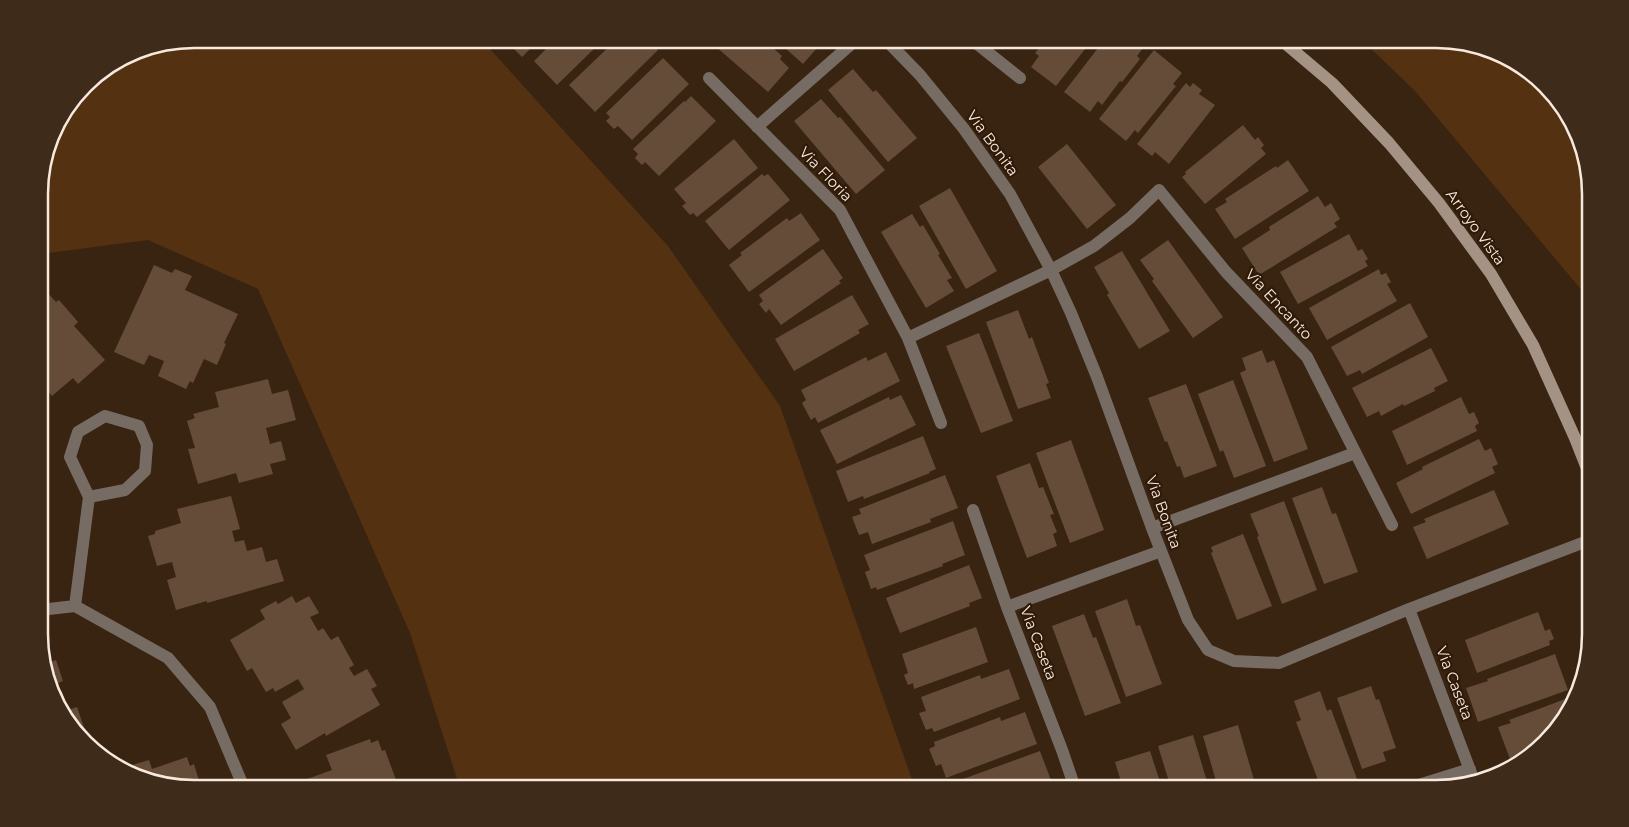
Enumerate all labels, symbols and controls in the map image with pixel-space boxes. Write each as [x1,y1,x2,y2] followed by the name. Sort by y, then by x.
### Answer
[963,107,1023,179] street label: Via Bonita
[795,143,857,205] street label: Via Floria
[1442,185,1510,269] street label: Arroyo Vista
[1241,265,1317,343] street label: Via Encanto
[1142,473,1186,551] street label: Via Bonita
[1016,603,1062,683] street label: Via Caseta
[1432,643,1478,723] street label: Via Caseta

